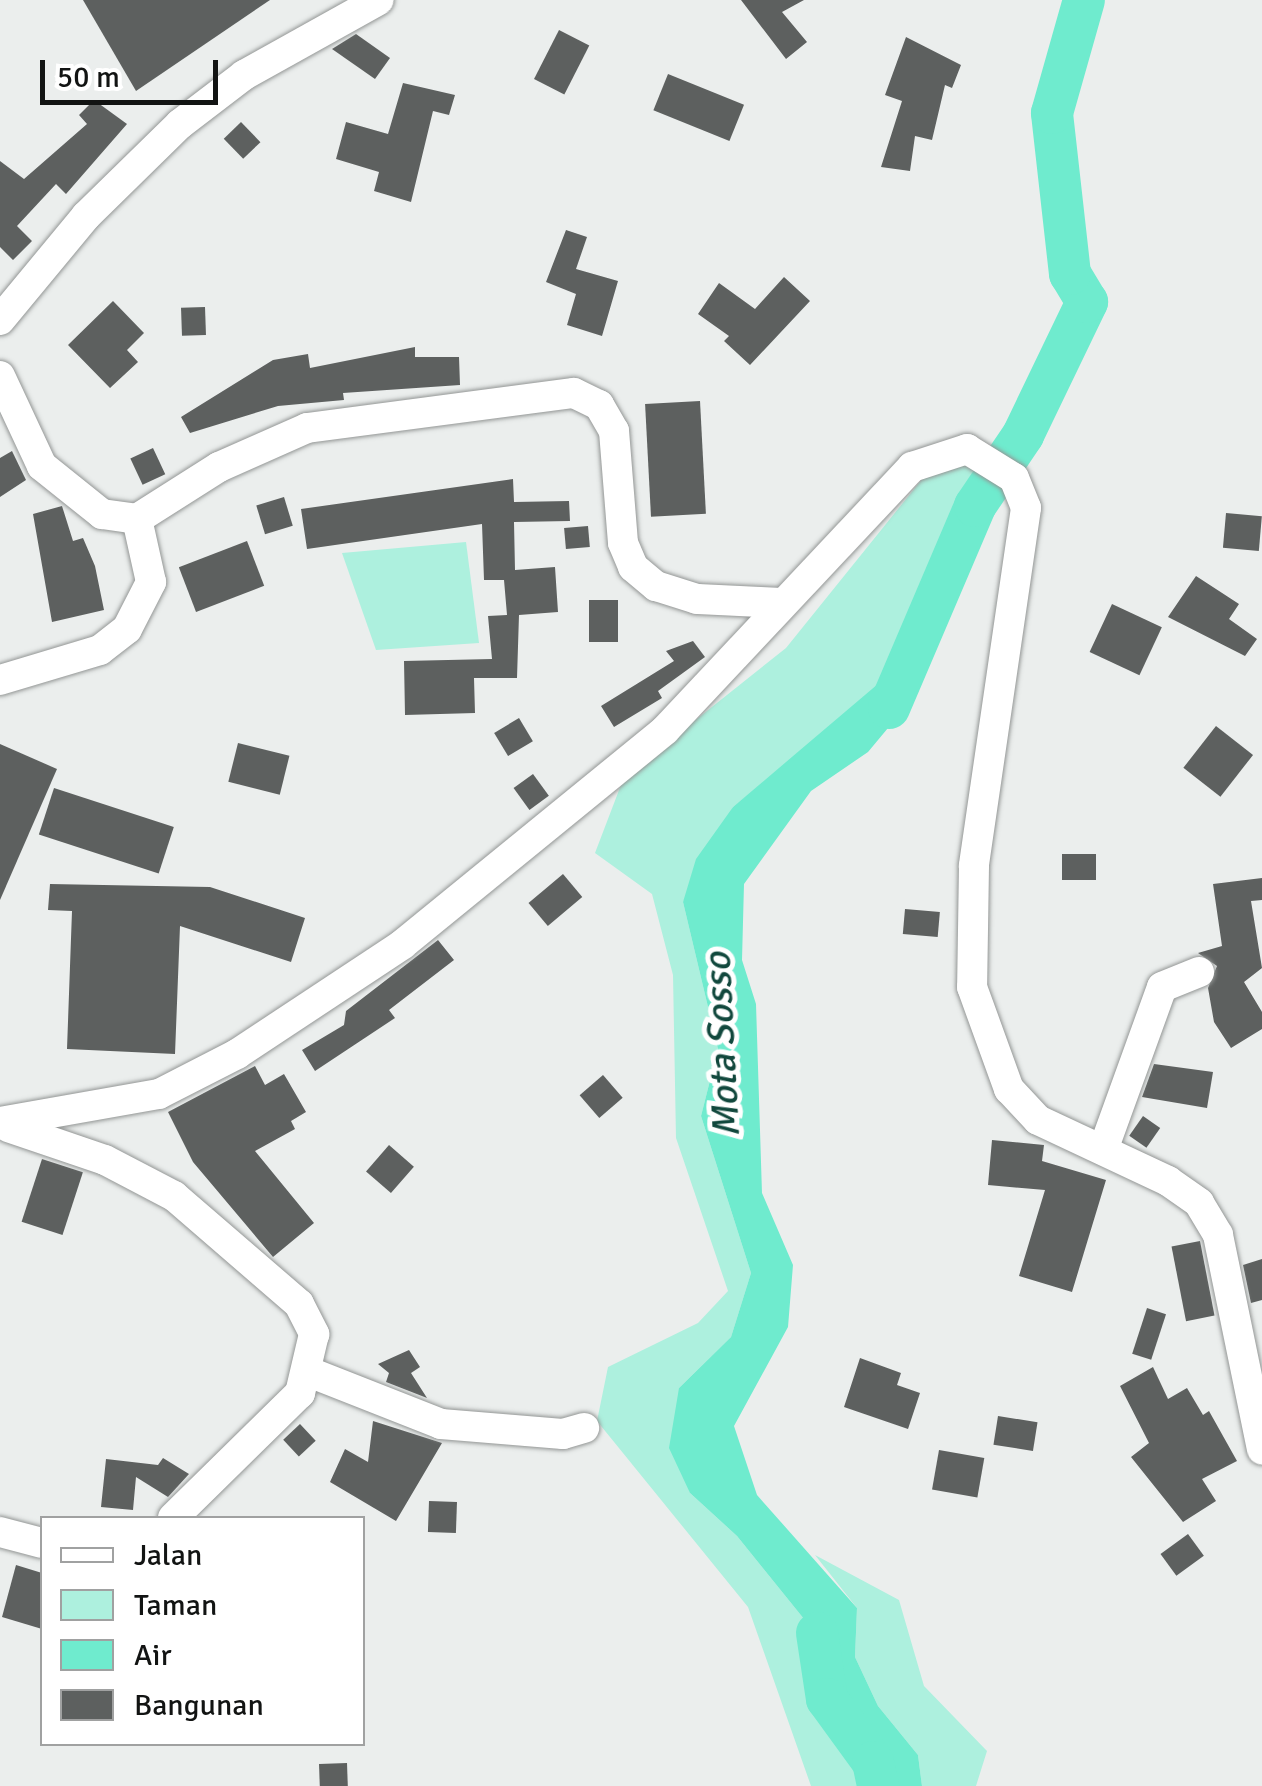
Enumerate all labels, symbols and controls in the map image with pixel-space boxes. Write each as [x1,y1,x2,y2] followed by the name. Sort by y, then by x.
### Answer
[45,40,222,102] scale bar
[57,59,120,96] text: 50 m
[694,951,750,1139] water label: Mota Sosso
[40,1516,365,1746] legend
[134,1537,202,1574] text: Jalan
[134,1587,217,1624] text: Taman
[134,1637,172,1674] text: Air
[134,1687,264,1724] text: Bangunan

